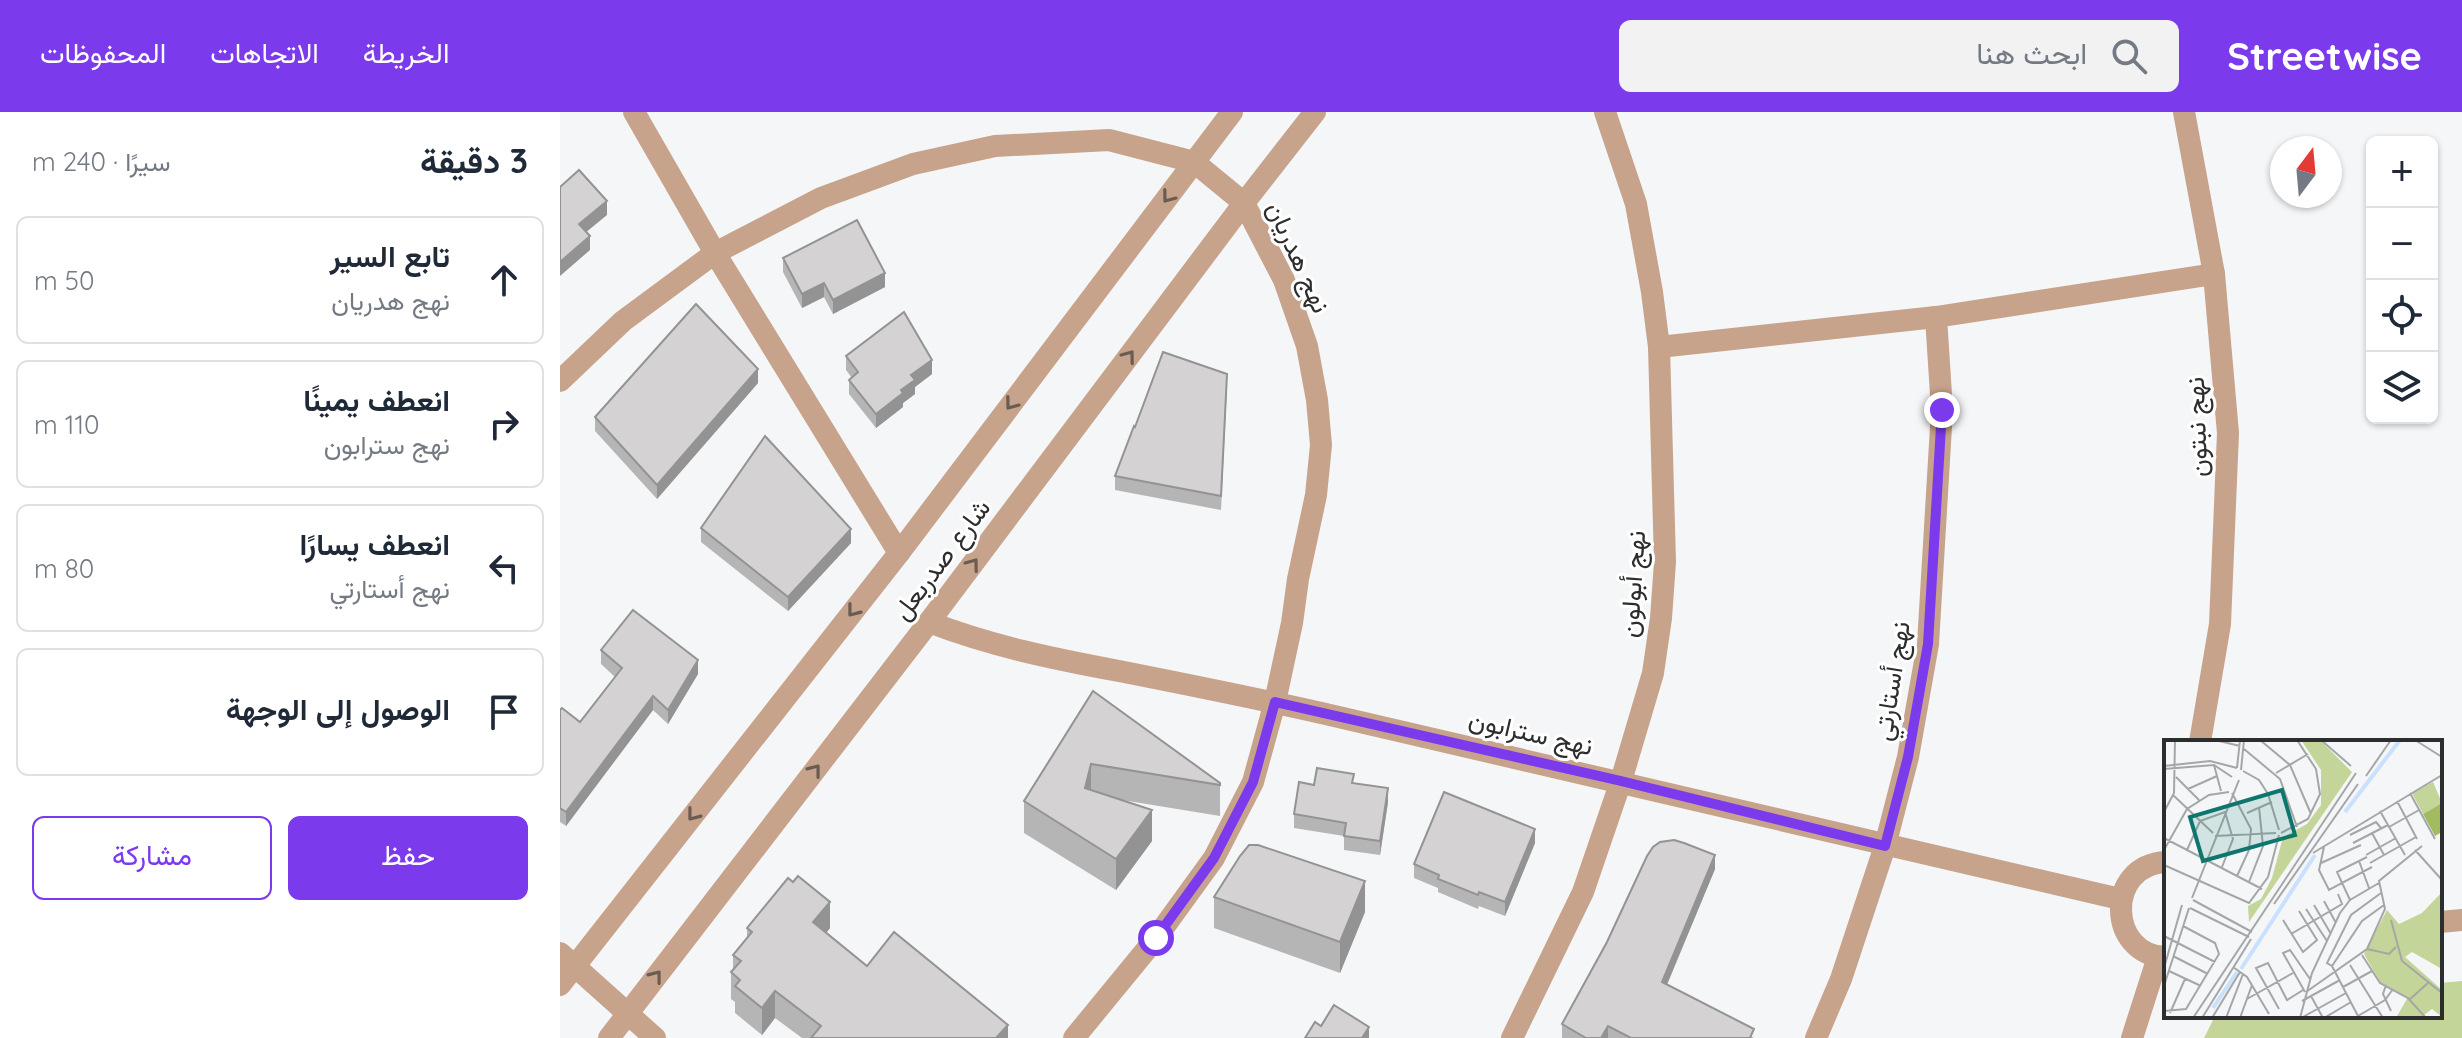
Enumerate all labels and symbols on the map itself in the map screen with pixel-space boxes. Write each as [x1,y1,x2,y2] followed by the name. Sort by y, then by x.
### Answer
[2270,136,2342,208] north arrow
[1163,188,1178,202] one-way arrow
[1258,196,1338,319] street label: نهج هدريان
[1120,350,1134,365] one-way arrow
[2178,376,2216,478] street label: نهج نبتون
[1924,392,1960,428] route end
[1007,395,1021,410] one-way arrow
[885,492,999,627] street label: شارع صدربعل
[1612,529,1654,639] street label: نهج أبولون
[964,558,978,573] one-way arrow
[849,602,863,617] one-way arrow
[1865,619,1922,744] street label: نهج أستارتي
[1465,702,1596,764] street label: نهج سترابون
[2164,740,2442,1018] inset map
[805,765,820,779] one-way arrow
[688,806,702,821] one-way arrow
[1138,920,1174,956] route start
[647,970,661,985] one-way arrow

